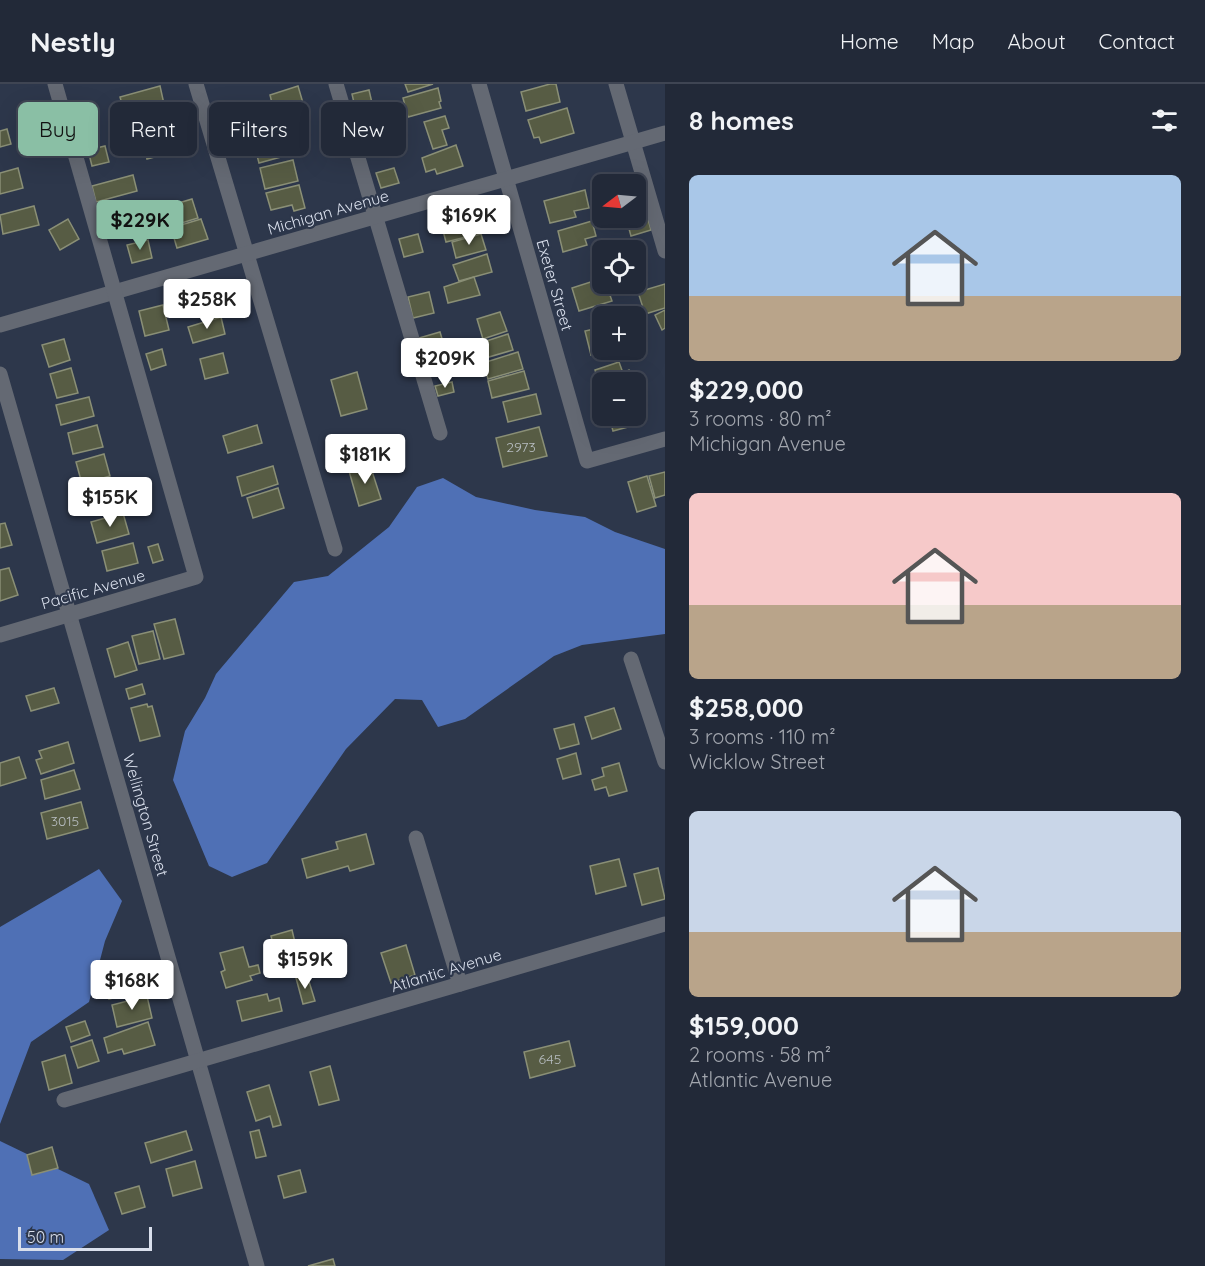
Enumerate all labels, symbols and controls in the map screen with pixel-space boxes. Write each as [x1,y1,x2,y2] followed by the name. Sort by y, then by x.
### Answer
[30,24,116,59] text: Nestly
[840,28,899,54] text: Home
[932,28,975,54] text: Map
[1008,28,1066,54] text: About
[1099,28,1175,54] text: Contact
[18,102,98,156] chip: Buy
[110,102,197,156] chip: Rent
[209,102,309,156] chip: Filters
[321,102,406,156] chip: New
[689,104,794,137] text: 8 homes
[1148,104,1181,137] icon: filters
[592,174,646,228] north arrow
[592,174,646,426] map controls
[265,185,391,239] street label: Michigan Avenue
[427,195,511,246] pin: $169K
[98,200,182,251] pin: $229K
[441,202,497,227] text: $169K
[110,207,170,232] text: $229K
[881,214,989,322] icon: home
[532,237,578,333] street label: Exeter Street
[592,240,646,294] button: locate
[165,279,249,330] pin: $258K
[178,286,236,311] text: $258K
[592,306,646,360] button: +
[403,338,487,389] pin: $209K
[415,345,475,370] text: $209K
[592,372,646,426] button: −
[689,373,803,406] text: $229,000
[689,406,832,431] text: 3 rooms · 80 m²
[689,431,846,456] text: Michigan Avenue
[323,434,407,485] pin: $181K
[506,438,536,456] house number: 2973
[339,441,391,466] text: $181K
[68,477,152,528] pin: $155K
[82,484,138,509] text: $155K
[881,532,989,640] icon: home
[39,565,147,613] street label: Pacific Avenue
[689,691,804,724] text: $258,000
[689,724,836,749] text: 3 rooms · 110 m²
[689,749,825,774] text: Wicklow Street
[119,751,173,879] street label: Wellington Street
[51,812,79,830] house number: 3015
[881,850,989,958] icon: home
[263,939,347,990] pin: $159K
[388,944,504,996] street label: Atlantic Avenue
[277,946,333,971] text: $159K
[90,960,174,1011] pin: $168K
[105,967,159,992] text: $168K
[689,1009,799,1042] text: $159,000
[689,1042,831,1067] text: 2 rooms · 58 m²
[539,1050,561,1068] house number: 645
[689,1067,832,1092] text: Atlantic Avenue
[18,1224,152,1252] scale bar
[27,1227,64,1247] text: 50 m

